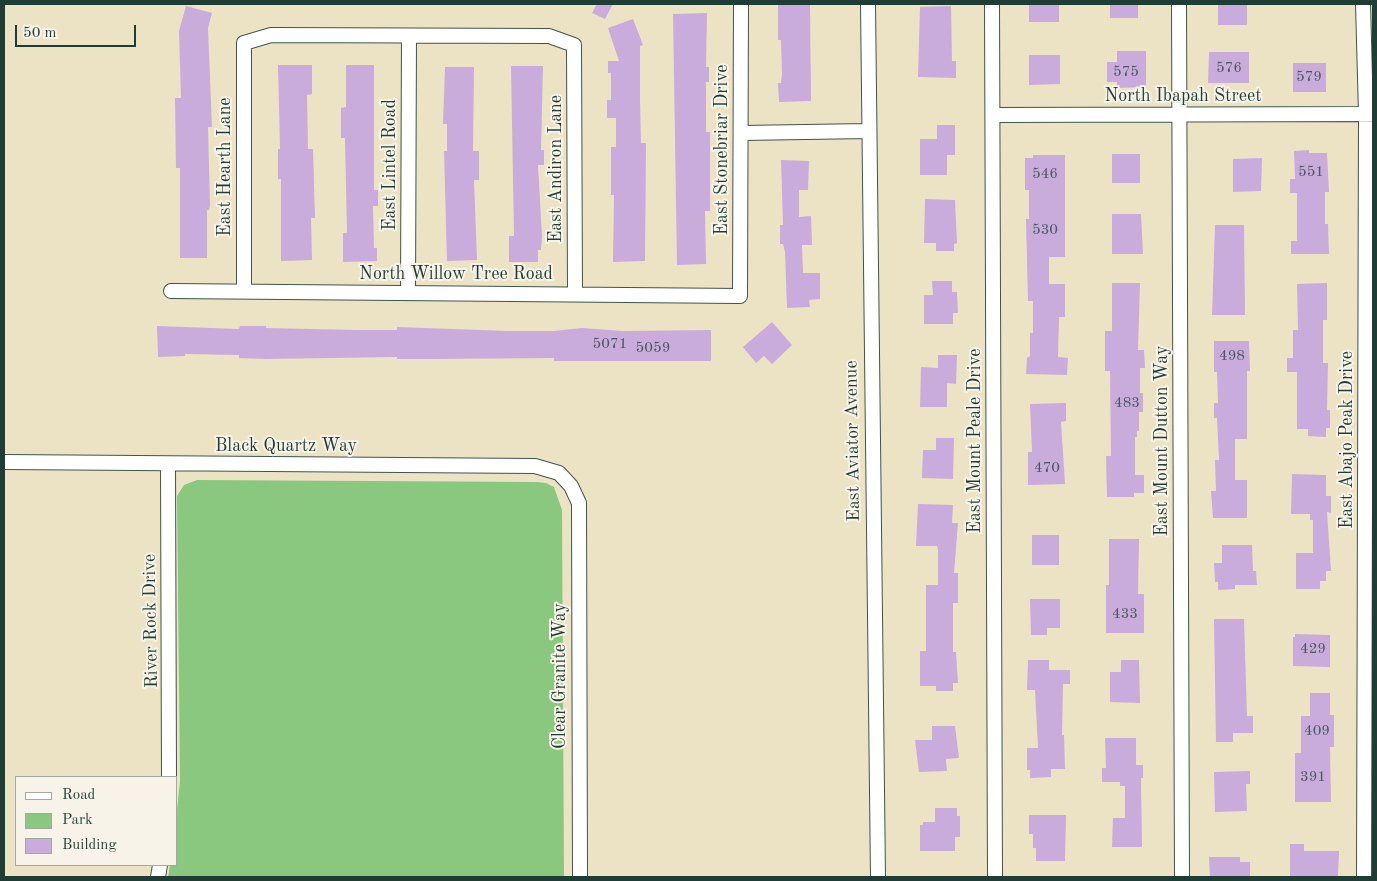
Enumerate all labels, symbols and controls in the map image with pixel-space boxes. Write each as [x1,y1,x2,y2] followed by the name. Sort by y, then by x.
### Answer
[18,15,139,47] scale bar
[23,26,57,41] text: 50 m
[1216,59,1242,77] house number: 576
[1113,63,1139,81] house number: 575
[711,65,733,235] street label: East Stonebriar Drive
[1296,68,1322,86] house number: 579
[1104,85,1262,107] street label: North Ibapah Street
[545,95,567,243] street label: East Andiron Lane
[214,97,236,237] street label: East Hearth Lane
[379,99,401,231] street label: East Lintel Road
[1298,163,1324,181] house number: 551
[1032,165,1058,183] house number: 546
[1032,221,1058,239] house number: 530
[359,263,553,285] street label: North Willow Tree Road
[593,335,627,353] house number: 5071
[636,339,670,357] house number: 5059
[1151,345,1173,537] street label: East Mount Dutton Way
[1219,347,1245,365] house number: 498
[964,348,986,534] street label: East Mount Peale Drive
[1336,351,1358,529] street label: East Abajo Peak Drive
[841,360,865,522] street label: East Aviator Avenue
[1114,394,1140,412] house number: 483
[215,435,357,457] street label: Black Quartz Way
[1034,459,1060,477] house number: 470
[139,554,163,688] street label: River Rock Drive
[549,603,571,749] street label: Clear Granite Way
[1112,605,1138,623] house number: 433
[1300,640,1326,658] house number: 429
[1304,722,1330,740] house number: 409
[1300,768,1326,786] house number: 391
[15,776,178,866] legend
[62,788,95,803] text: Road
[62,813,93,828] text: Park
[62,838,117,853] text: Building

